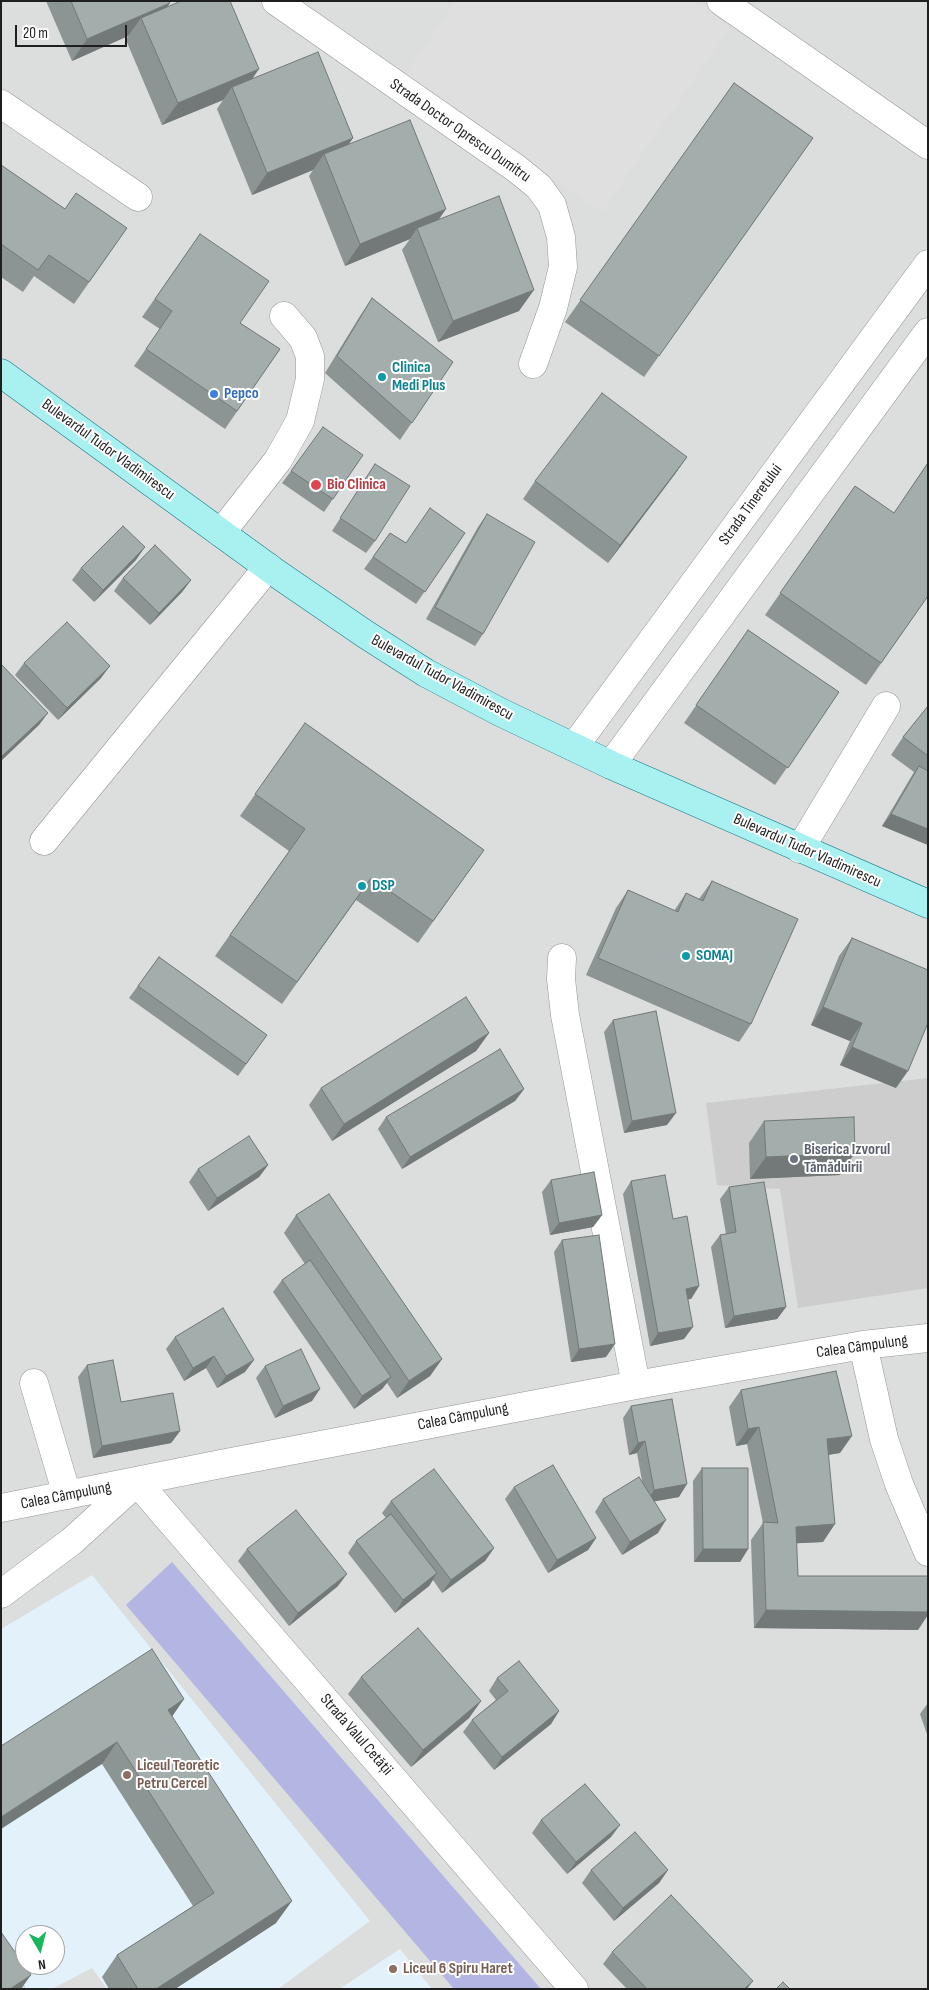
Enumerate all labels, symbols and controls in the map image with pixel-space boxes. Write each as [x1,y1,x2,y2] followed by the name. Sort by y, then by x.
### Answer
[18,15,130,47] scale bar
[23,24,48,43] text: 20 m
[386,75,534,187] street label: Strada Doctor Oprescu Dumitru
[392,358,445,396] place label: Clinica Medi Plus
[376,371,388,383] marker: Clinica Medi Plus
[224,384,259,404] place label: Pepco
[208,388,220,400] marker: Pepco
[38,395,178,505] street label: Bulevardul Tudor Vladimirescu
[715,461,787,549] street label: Strada Tineretului
[327,475,386,495] place label: Bio Clinica
[309,478,323,492] marker: Bio Clinica
[367,631,517,725] street label: Bulevardul Tudor Vladimirescu
[730,810,884,892] street label: Bulevardul Tudor Vladimirescu
[372,876,395,896] place label: DSP
[356,880,368,892] marker: DSP
[696,946,733,966] place label: SOMAJ
[680,950,692,962] marker: SOMAJ
[804,1140,890,1178] place label: Biserica Izvorul Tămăduirii
[788,1153,800,1165] marker: Biserica Izvorul Tămăduirii
[815,1331,909,1363] street label: Calea Câmpulung
[416,1399,510,1435] street label: Calea Câmpulung
[19,1478,113,1514] street label: Calea Câmpulung
[315,1690,397,1780] street label: Strada Valul Cetății
[137,1756,219,1794] place label: Liceul Teoretic Petru Cercel
[121,1769,133,1781] marker: Liceul Teoretic Petru Cercel
[15,1925,65,1975] north arrow
[37,1955,47,1973] text: N
[403,1959,513,1979] place label: Liceul 6 Spiru Haret
[387,1963,399,1975] marker: Liceul 6 Spiru Haret

